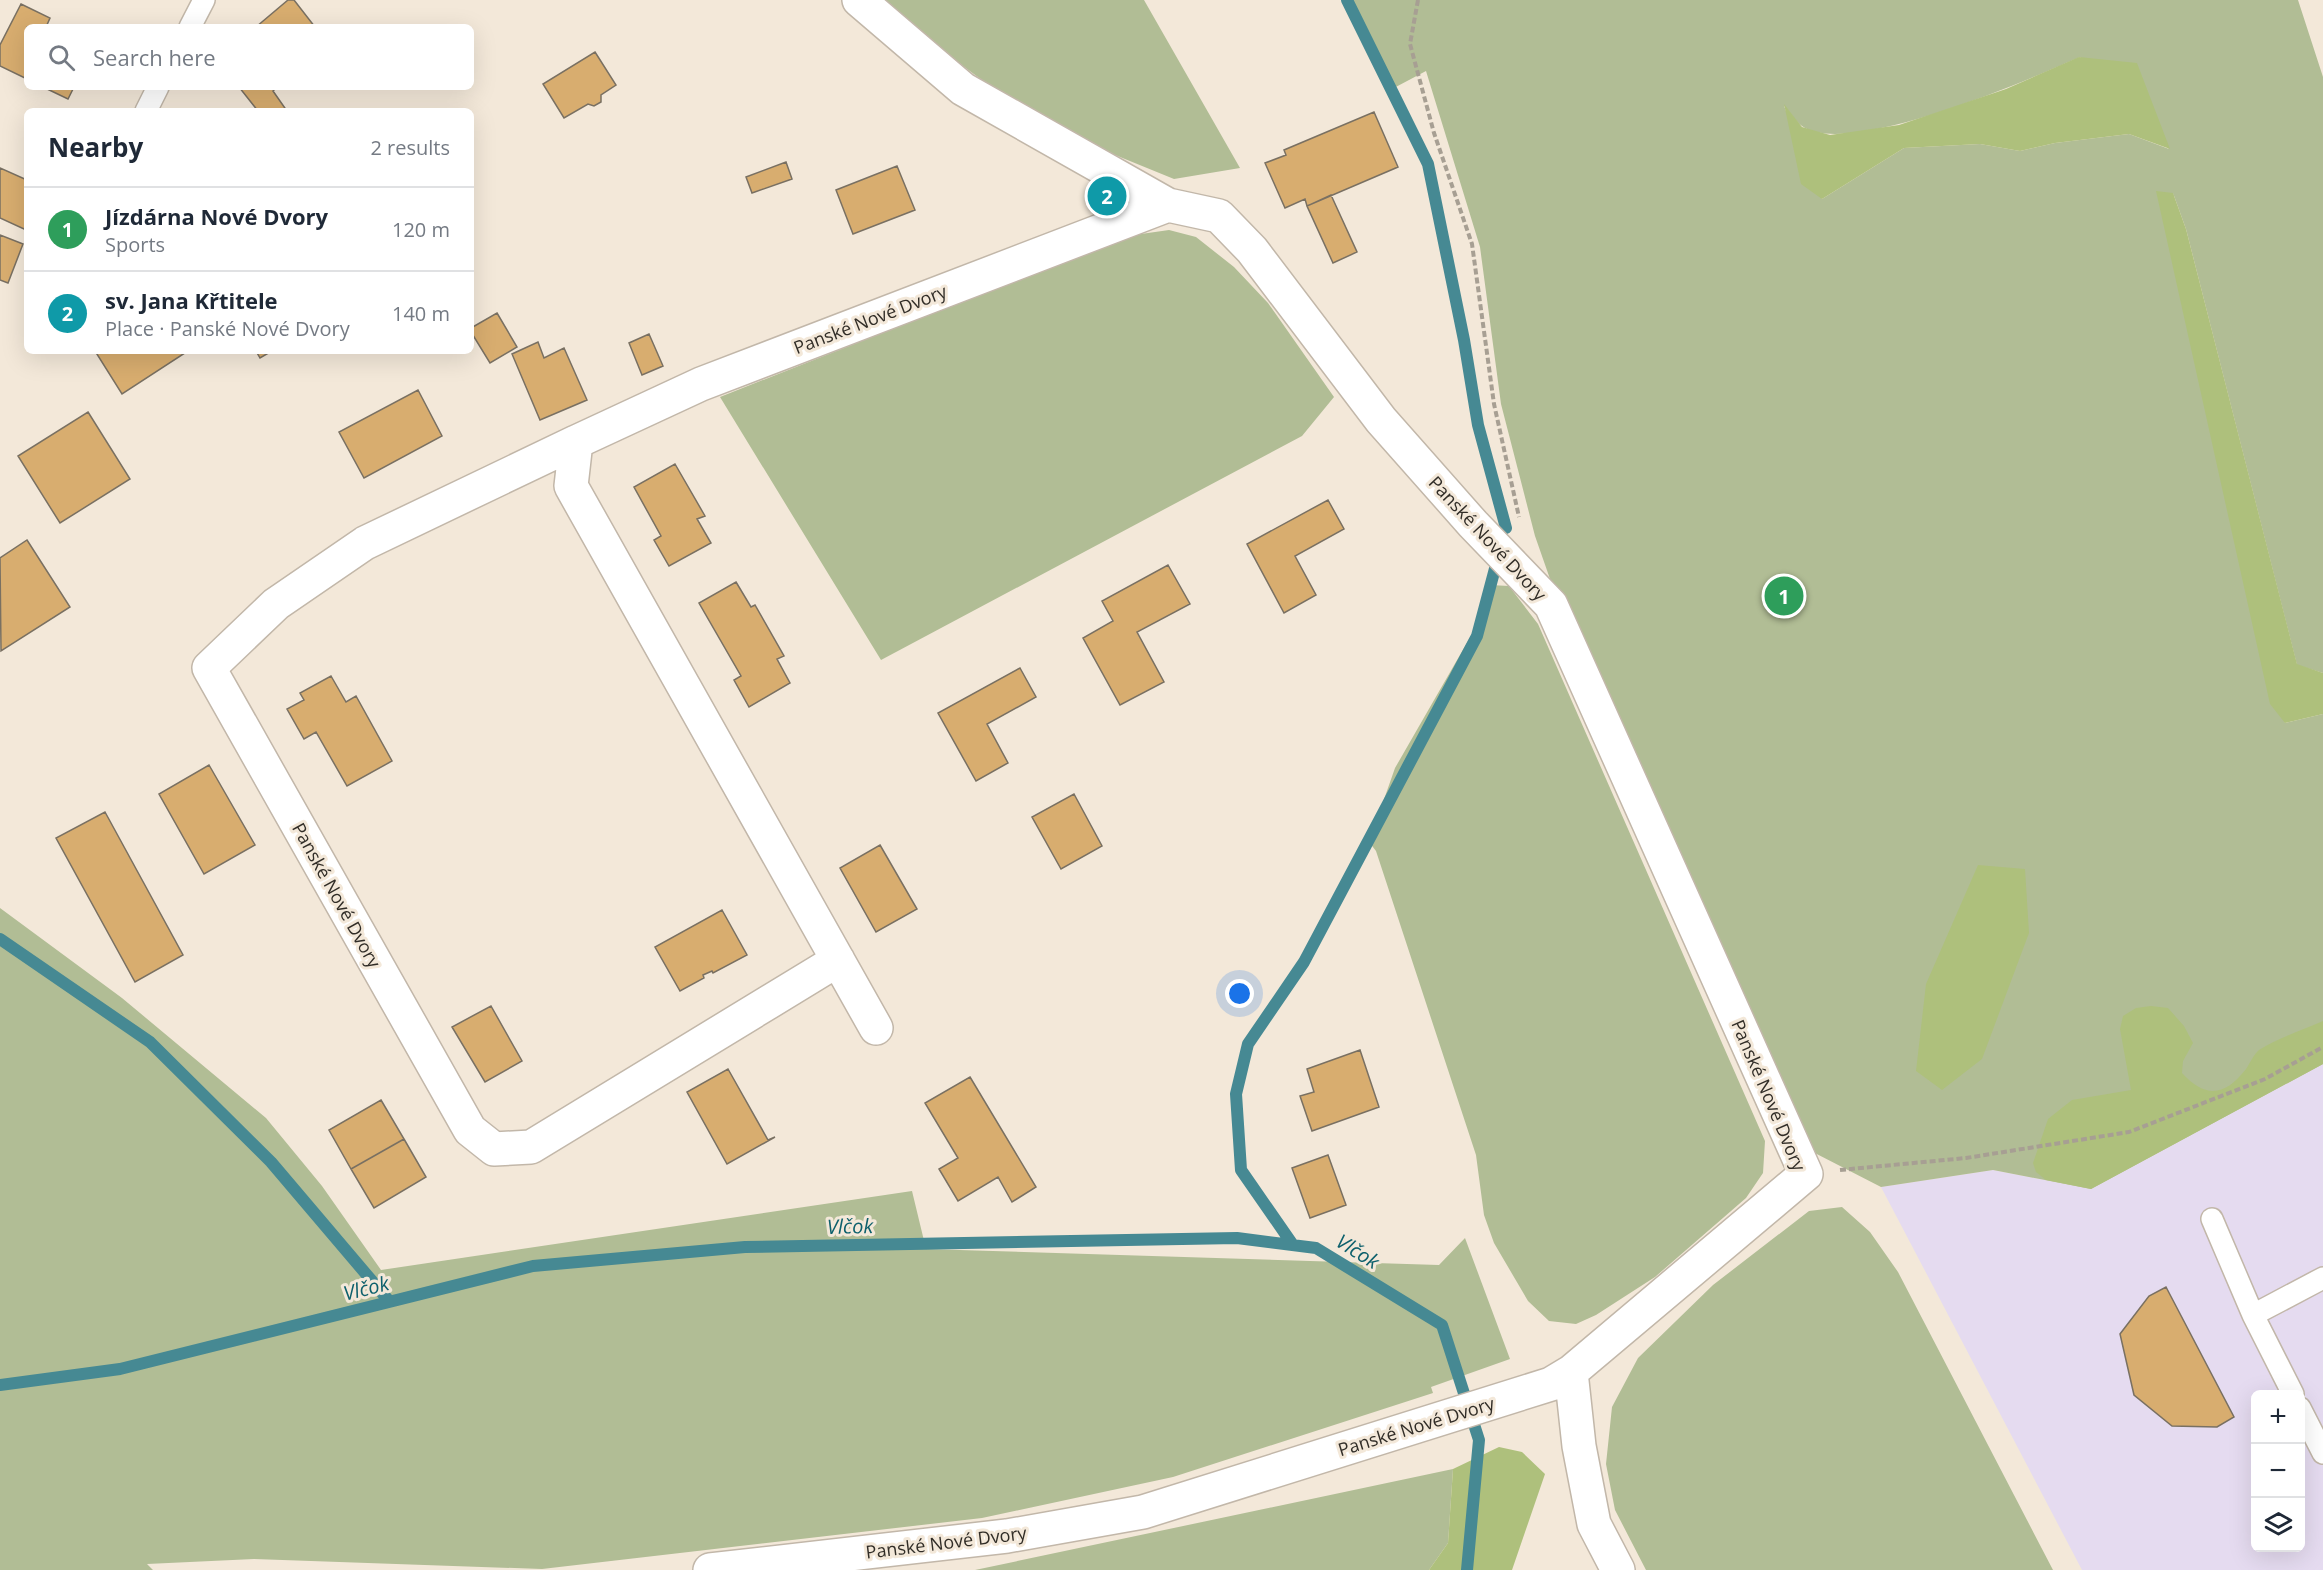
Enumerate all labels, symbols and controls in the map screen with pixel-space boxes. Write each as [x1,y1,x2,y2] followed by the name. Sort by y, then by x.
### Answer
[24,24,474,90] search box
[45,41,78,74] icon: search
[93,42,216,72] text: Search here
[48,129,143,165] text: Nearby
[370,134,450,161] text: 2 results
[1088,174,1126,218] pin: 2
[105,201,328,231] text: Jízdárna Nové Dvory
[62,216,73,243] text: 1
[392,216,450,243] text: 120 m
[105,231,165,258] text: Sports
[790,278,951,359] street label: Panské Nové Dvory
[105,285,278,315] text: sv. Jana Křtitele
[62,300,73,327] text: 2
[392,300,450,327] text: 140 m
[105,315,350,342] text: Place · Panské Nové Dvory
[1424,471,1553,606] street label: Panské Nové Dvory
[1764,574,1804,618] pin: 1
[287,818,387,973] street label: Panské Nové Dvory
[1225,979,1254,1008] your location
[1726,1016,1812,1175] street label: Panské Nové Dvory
[827,1212,875,1240] water label: Vlčok
[1331,1227,1386,1275] water label: Vlčok
[340,1269,393,1307] water label: Vlčok
[2251,1390,2305,1552] map controls
[2251,1390,2305,1444] button: +
[1335,1391,1498,1461] street label: Panské Nové Dvory
[2251,1444,2305,1498] button: −
[2251,1498,2305,1552] button: layers
[864,1520,1029,1564] street label: Panské Nové Dvory

